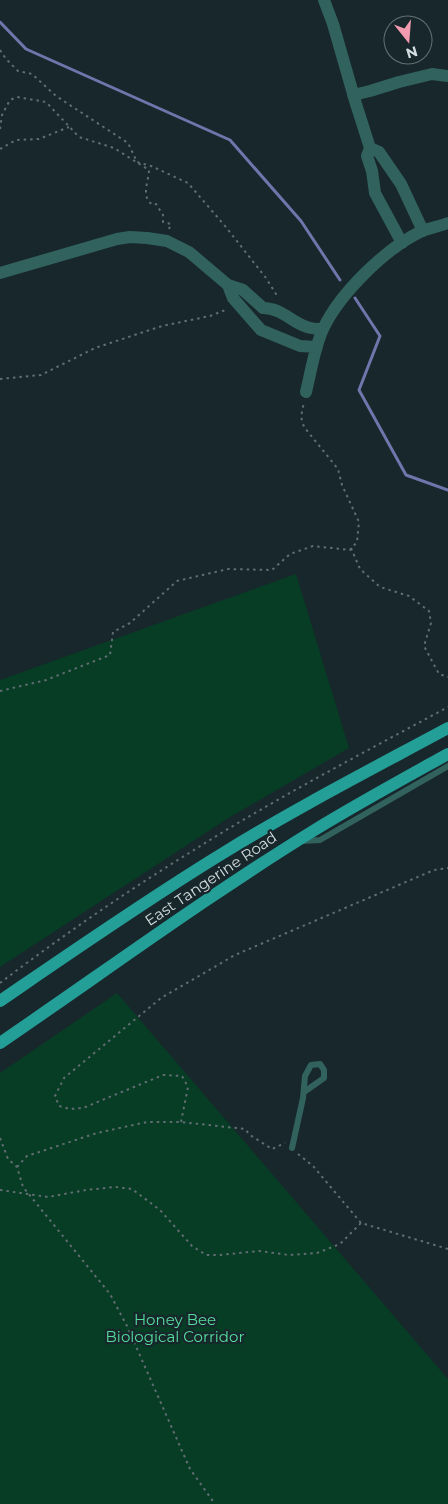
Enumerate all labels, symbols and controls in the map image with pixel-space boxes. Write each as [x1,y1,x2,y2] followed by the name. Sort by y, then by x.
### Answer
[383,15,433,65] north arrow
[404,42,420,63] text: N
[141,827,280,930] street label: East Tangerine Road
[106,1310,244,1346] park label: Honey Bee Biological Corridor

